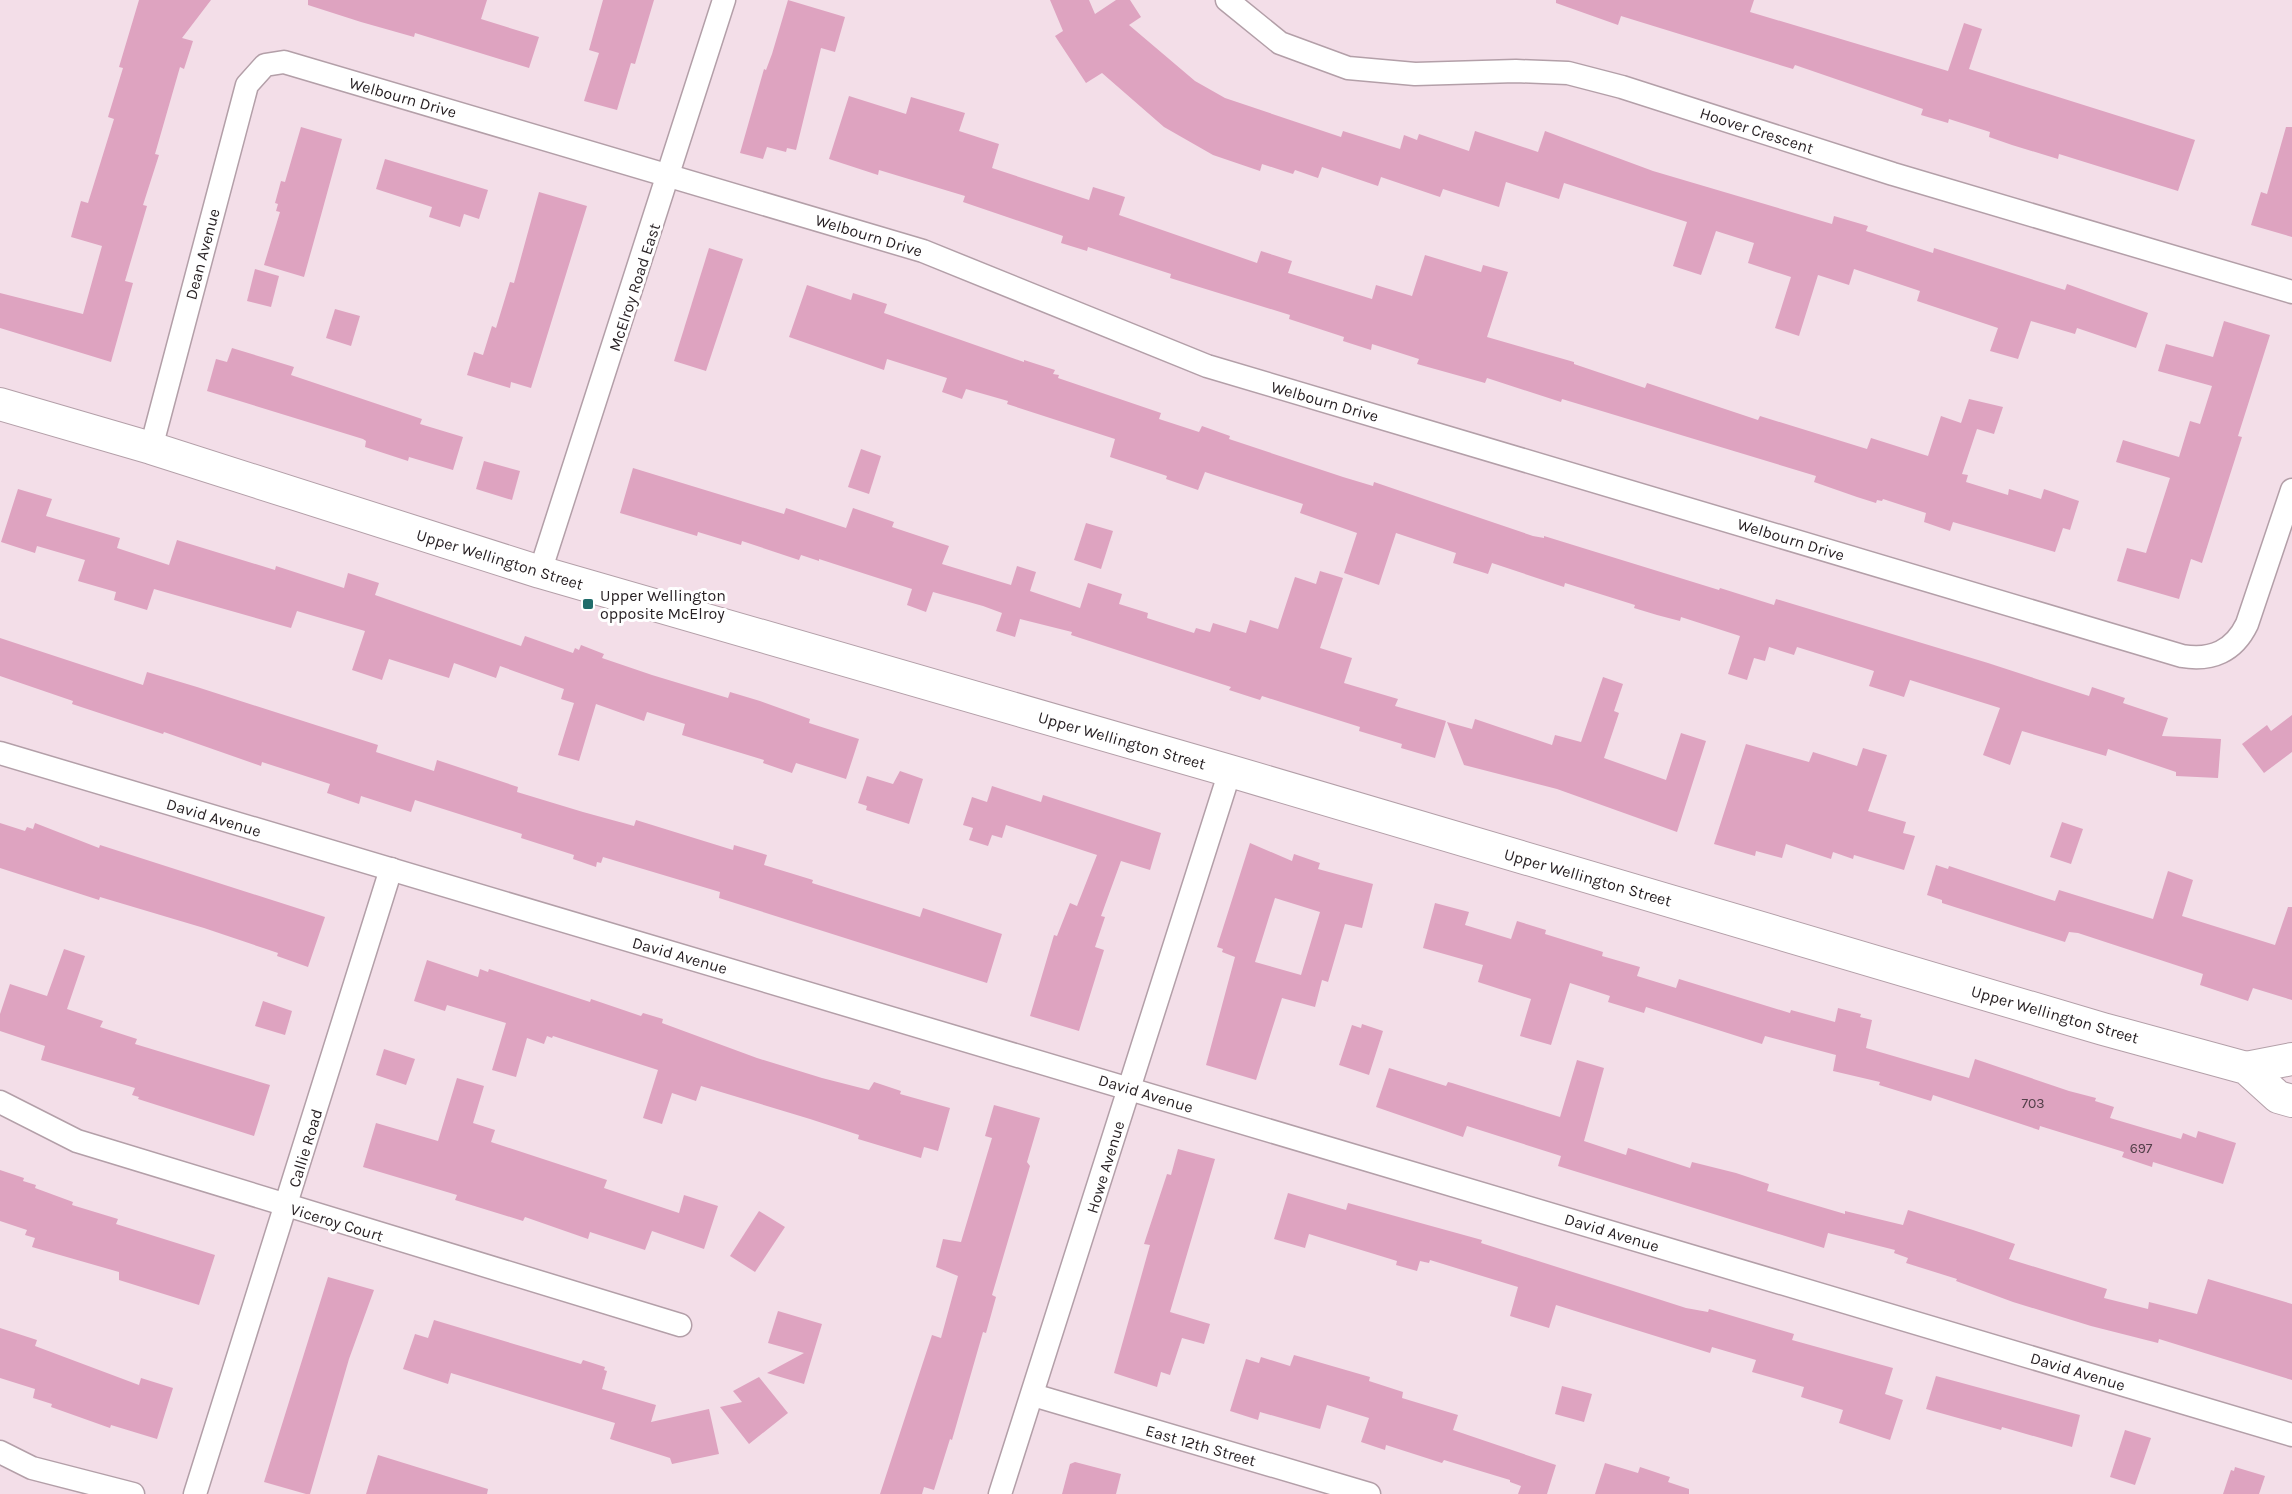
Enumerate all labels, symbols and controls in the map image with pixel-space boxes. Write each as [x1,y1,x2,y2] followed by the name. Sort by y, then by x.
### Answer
[347,73,459,122] street label: Welbourn Drive
[1698,103,1816,158] street label: Hoover Crescent
[181,206,224,302] street label: Dean Avenue
[813,210,925,261] street label: Welbourn Drive
[605,221,664,354] street label: McElroy Road East
[1269,377,1381,426] street label: Welbourn Drive
[1735,514,1847,565] street label: Welbourn Drive
[414,525,586,594] street label: Upper Wellington Street
[600,586,726,623] place label: Upper Wellington opposite McElroy
[581,597,595,611] marker: Upper Wellington opposite McElroy
[1036,707,1208,774] street label: Upper Wellington Street
[164,794,264,841] street label: David Avenue
[1502,844,1674,911] street label: Upper Wellington Street
[630,933,730,978] street label: David Avenue
[1969,981,2141,1048] street label: Upper Wellington Street
[1096,1070,1196,1117] street label: David Avenue
[2021,1095,2045,1112] house number: 703
[285,1107,326,1190] street label: Callie Road
[1082,1119,1129,1216] street label: Howe Avenue
[2130,1140,2153,1157] house number: 697
[288,1199,386,1246] street label: Viceroy Court
[1562,1209,1662,1256] street label: David Avenue
[2028,1348,2128,1395] street label: David Avenue
[1143,1421,1258,1470] street label: East 12th Street

